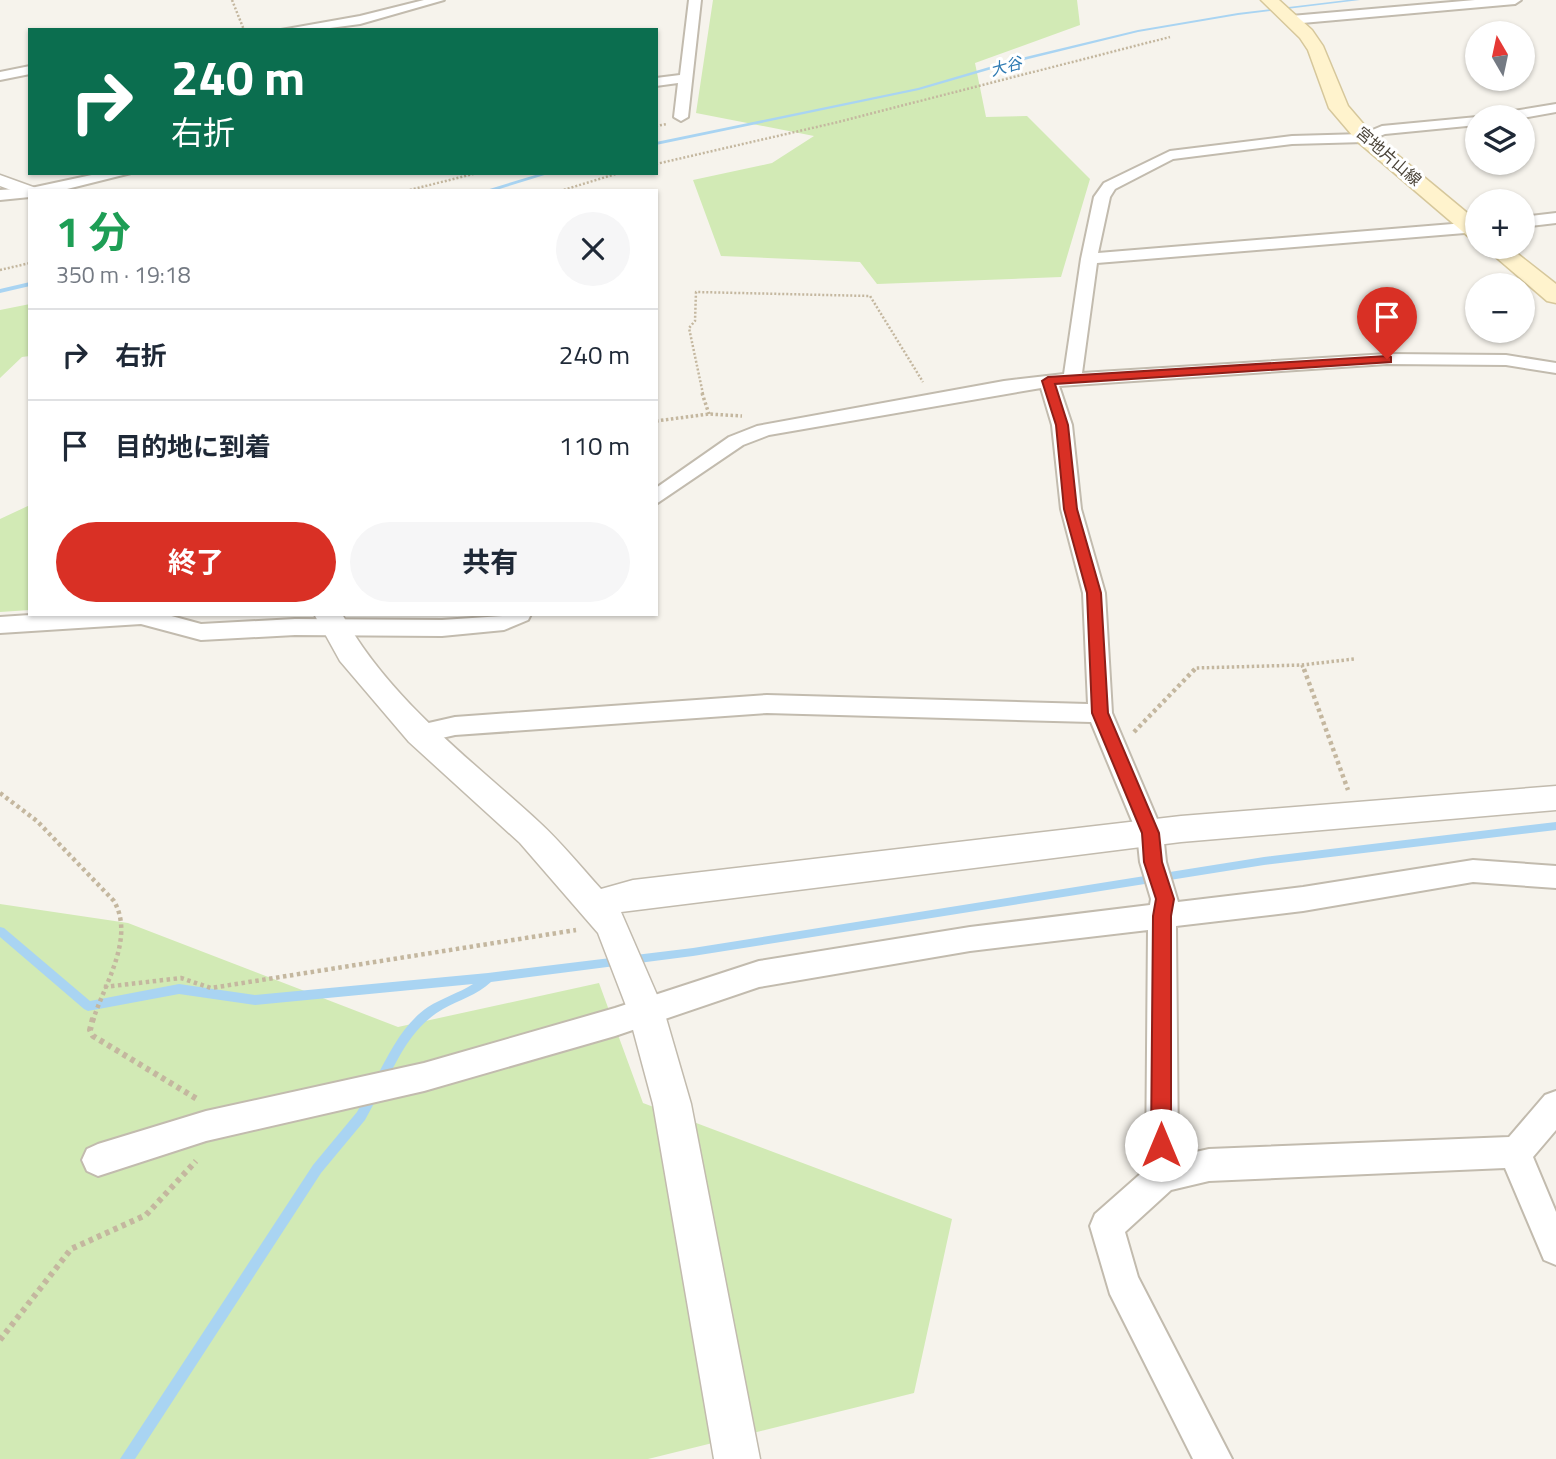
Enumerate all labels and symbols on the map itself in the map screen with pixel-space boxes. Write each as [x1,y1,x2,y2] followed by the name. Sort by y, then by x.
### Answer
[1465,21,1535,91] north arrow
[987,50,1026,82] water label: 大谷
[1351,121,1427,191] street label: 宮地片山線
[1357,287,1417,359] pin
[1124,1108,1198,1182] position arrow

